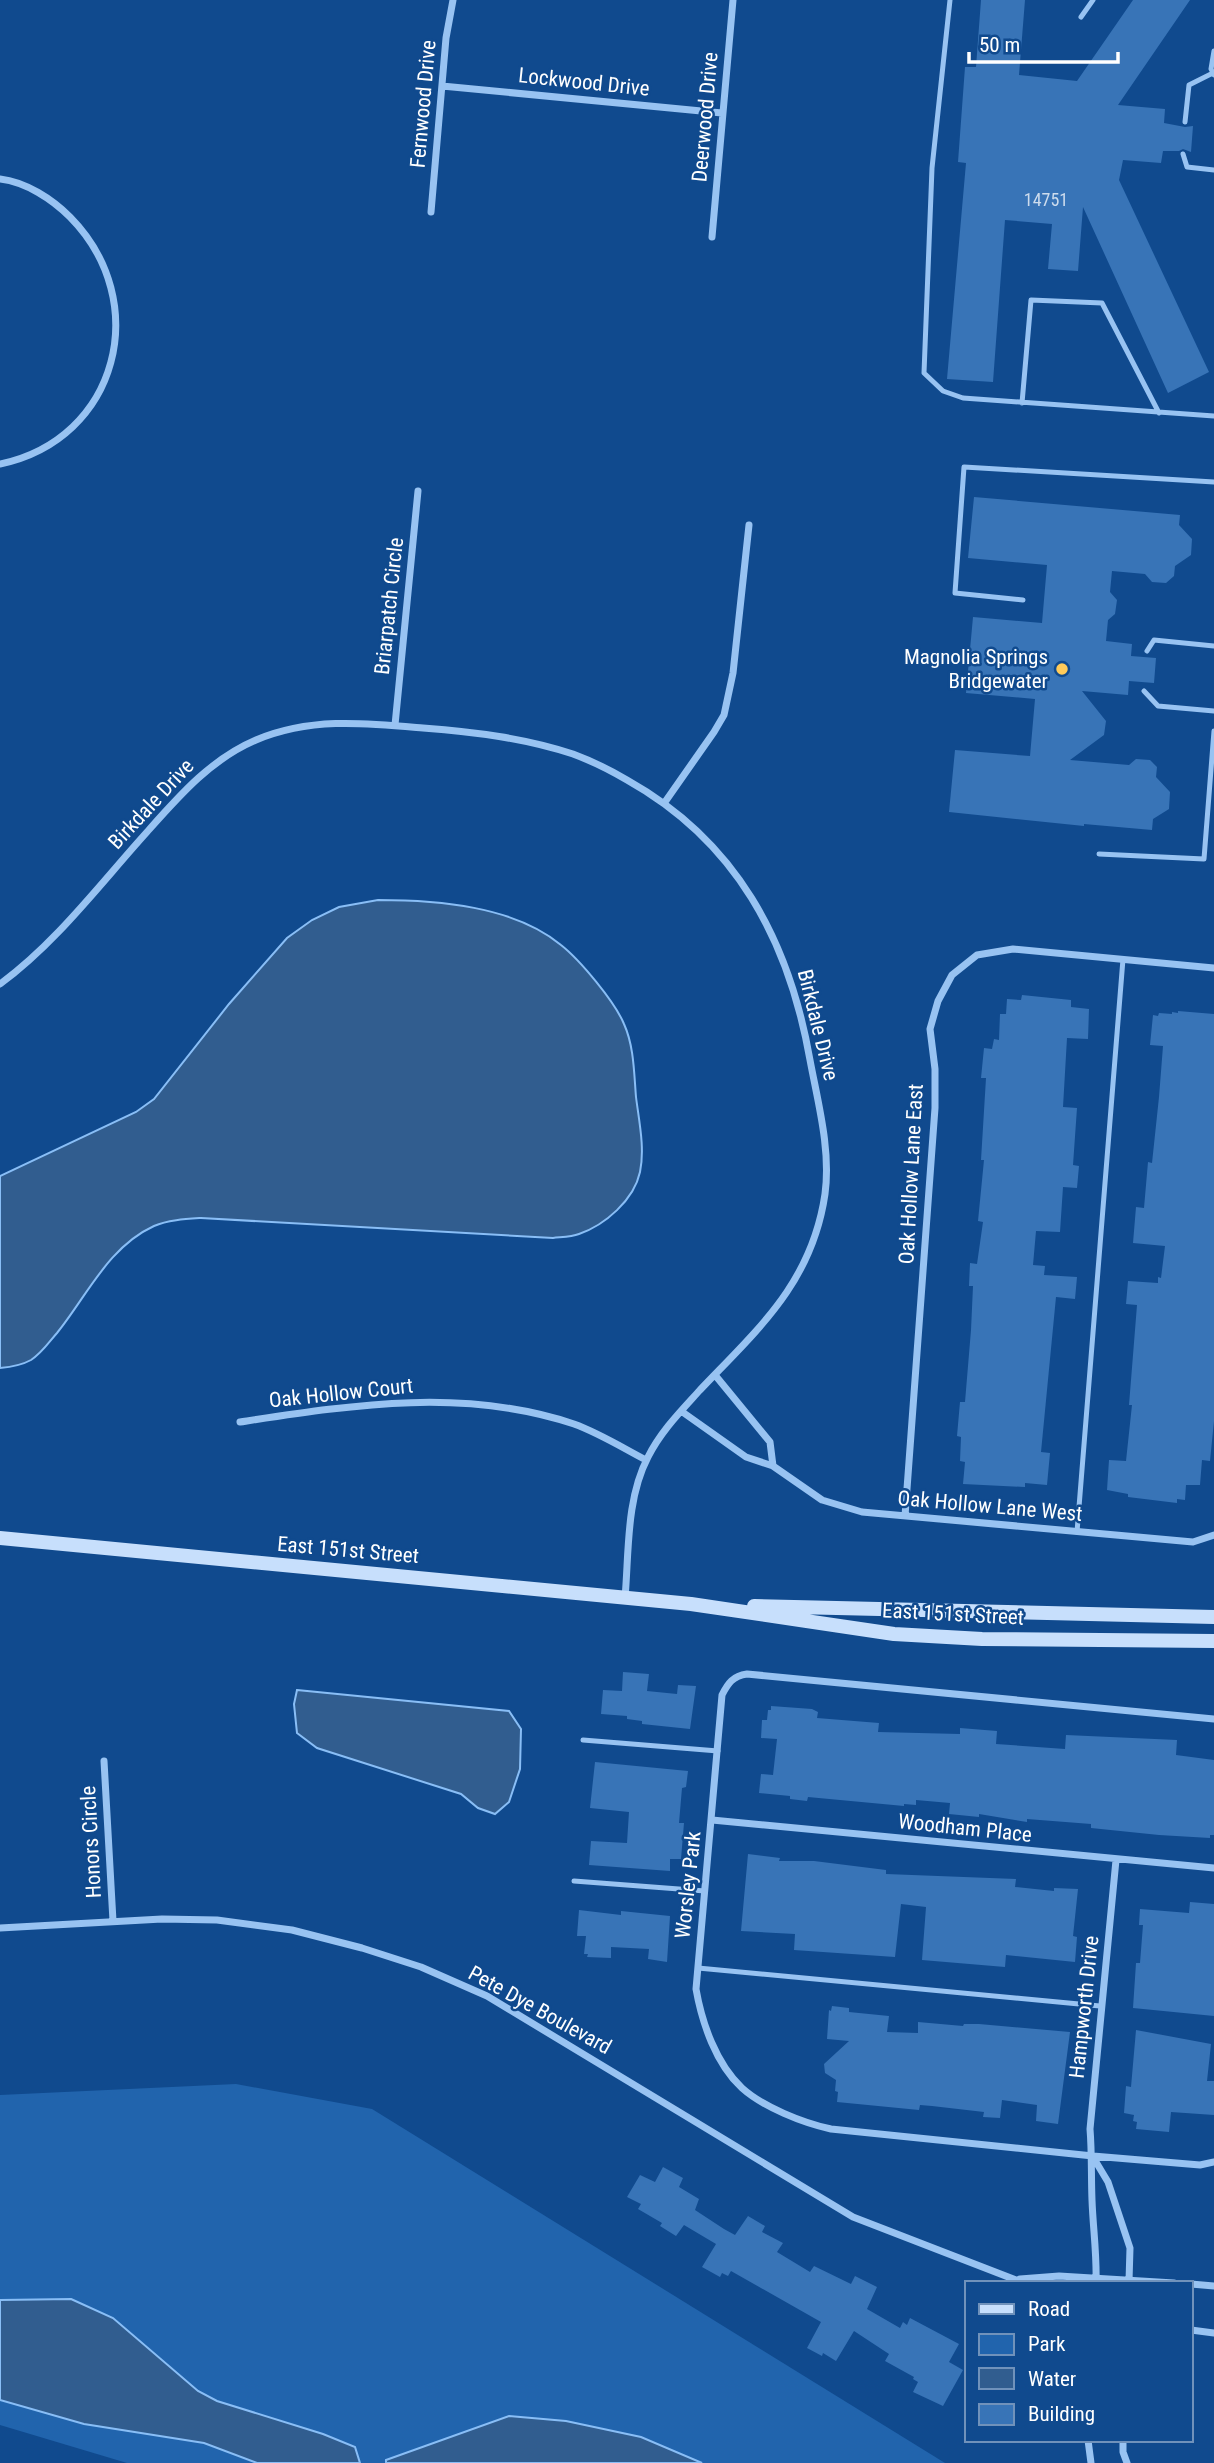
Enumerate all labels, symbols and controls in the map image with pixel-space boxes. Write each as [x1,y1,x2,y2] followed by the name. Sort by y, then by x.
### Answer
[969,21,1118,65] scale bar
[979,33,1020,57] text: 50 m
[405,39,441,169] street label: Fernwood Drive
[687,51,723,183] street label: Deerwood Drive
[517,63,651,101] street label: Lockwood Drive
[1024,189,1068,210] house number: 14751
[370,536,408,676] street label: Briarpatch Circle
[904,645,1048,693] place label: Magnolia Springs Bridgewater
[1054,661,1070,677] marker: Magnolia Springs Bridgewater
[103,754,199,854] street label: Birkdale Drive
[793,967,843,1083] street label: Birkdale Drive
[894,1083,928,1265] street label: Oak Hollow Lane East
[268,1373,414,1413] street label: Oak Hollow Court
[897,1486,1083,1526] street label: Oak Hollow Lane West
[276,1532,420,1568] street label: East 151st Street
[881,1598,1025,1630] street label: East 151st Street
[76,1785,106,1899] street label: Honors Circle
[897,1809,1033,1847] street label: Woodham Place
[670,1830,706,1940] street label: Worsley Park
[1065,1934,1103,2080] street label: Hampworth Drive
[464,1961,616,2059] street label: Pete Dye Boulevard
[965,2281,1193,2442] legend
[1028,2297,1070,2321] text: Road
[1028,2332,1066,2356] text: Park
[1028,2367,1076,2391] text: Water
[1028,2402,1095,2426] text: Building

